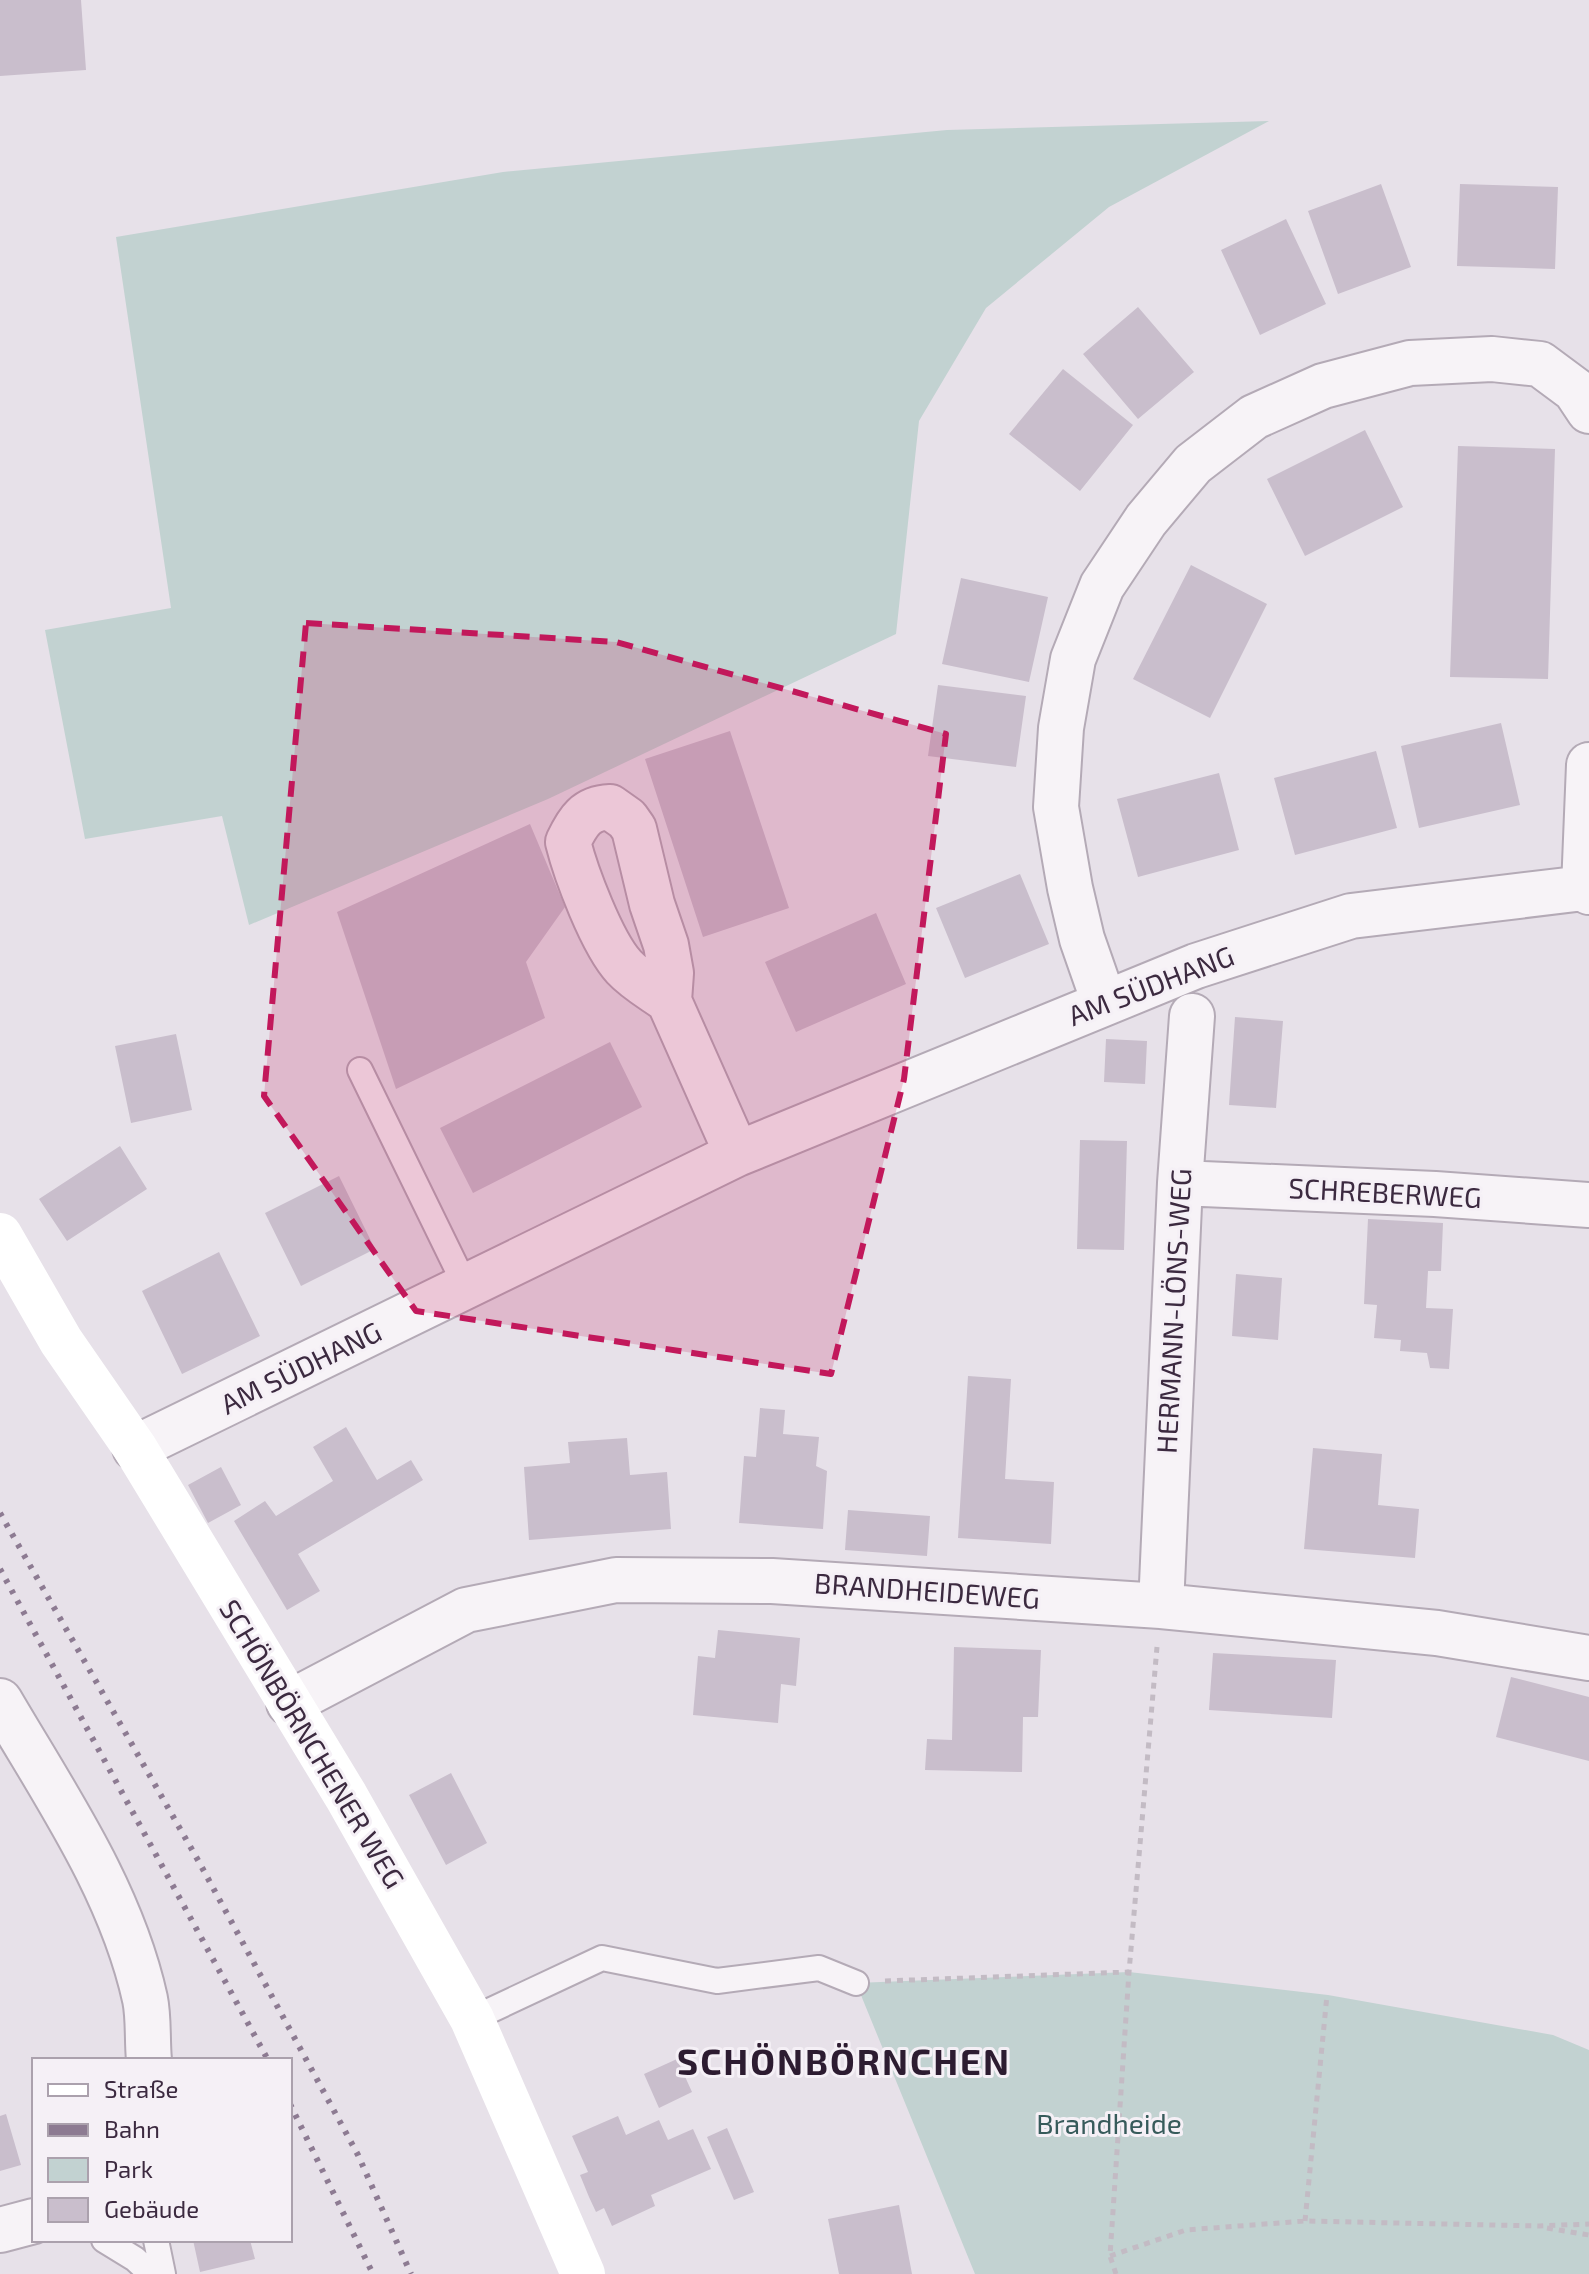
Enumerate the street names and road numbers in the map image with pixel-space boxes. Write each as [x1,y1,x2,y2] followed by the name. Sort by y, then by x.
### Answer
[1063,938,1238,1032] street label: AM SÜDHANG
[1149,1167,1197,1455] street label: HERMANN-LÖNS-WEG
[1288,1170,1482,1214] street label: SCHREBERWEG
[215,1314,386,1421] street label: AM SÜDHANG
[813,1565,1041,1615] street label: BRANDHEIDEWEG
[213,1593,413,1894] street label: SCHÖNBÖRNCHENER WEG

